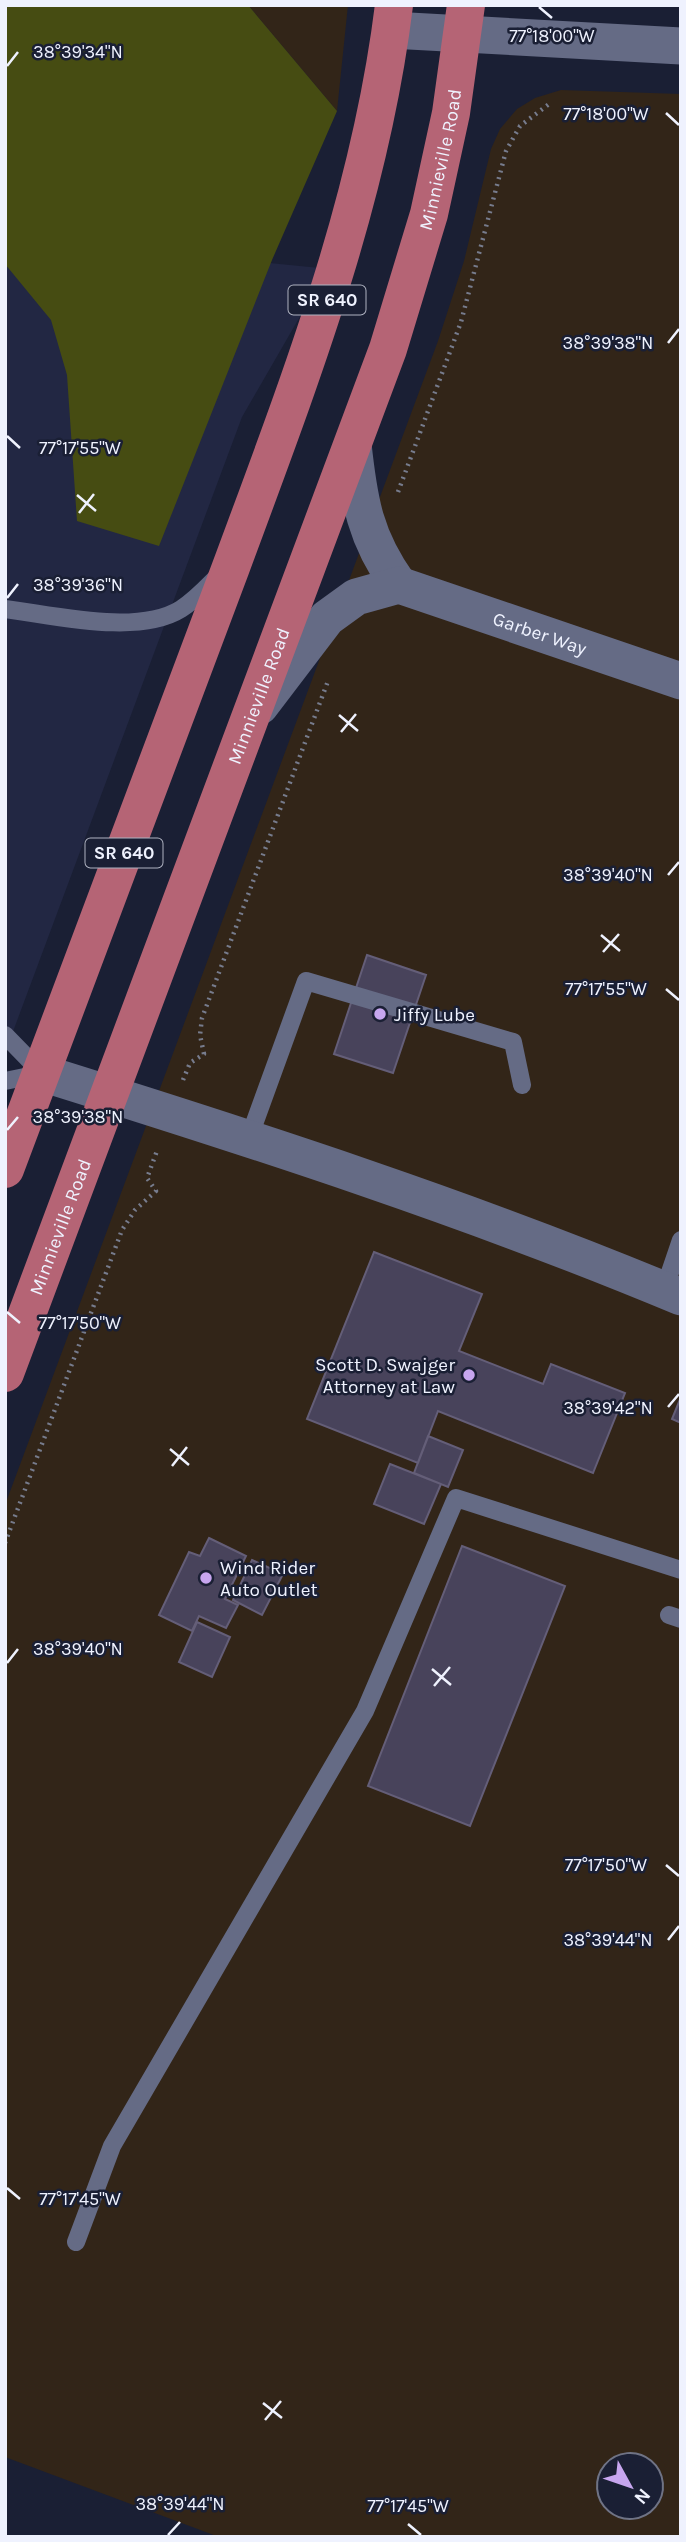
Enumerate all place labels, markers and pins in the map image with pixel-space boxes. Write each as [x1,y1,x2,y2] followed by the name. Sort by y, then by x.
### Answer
[394,1004,475,1026] place label: Jiffy Lube
[372,1006,388,1022] marker: Jiffy Lube
[315,1354,455,1398] place label: Scott D. Swajger Attorney at Law
[461,1367,477,1383] marker: Scott D. Swajger Attorney at Law
[220,1557,318,1601] place label: Wind Rider Auto Outlet
[198,1570,214,1586] marker: Wind Rider Auto Outlet

